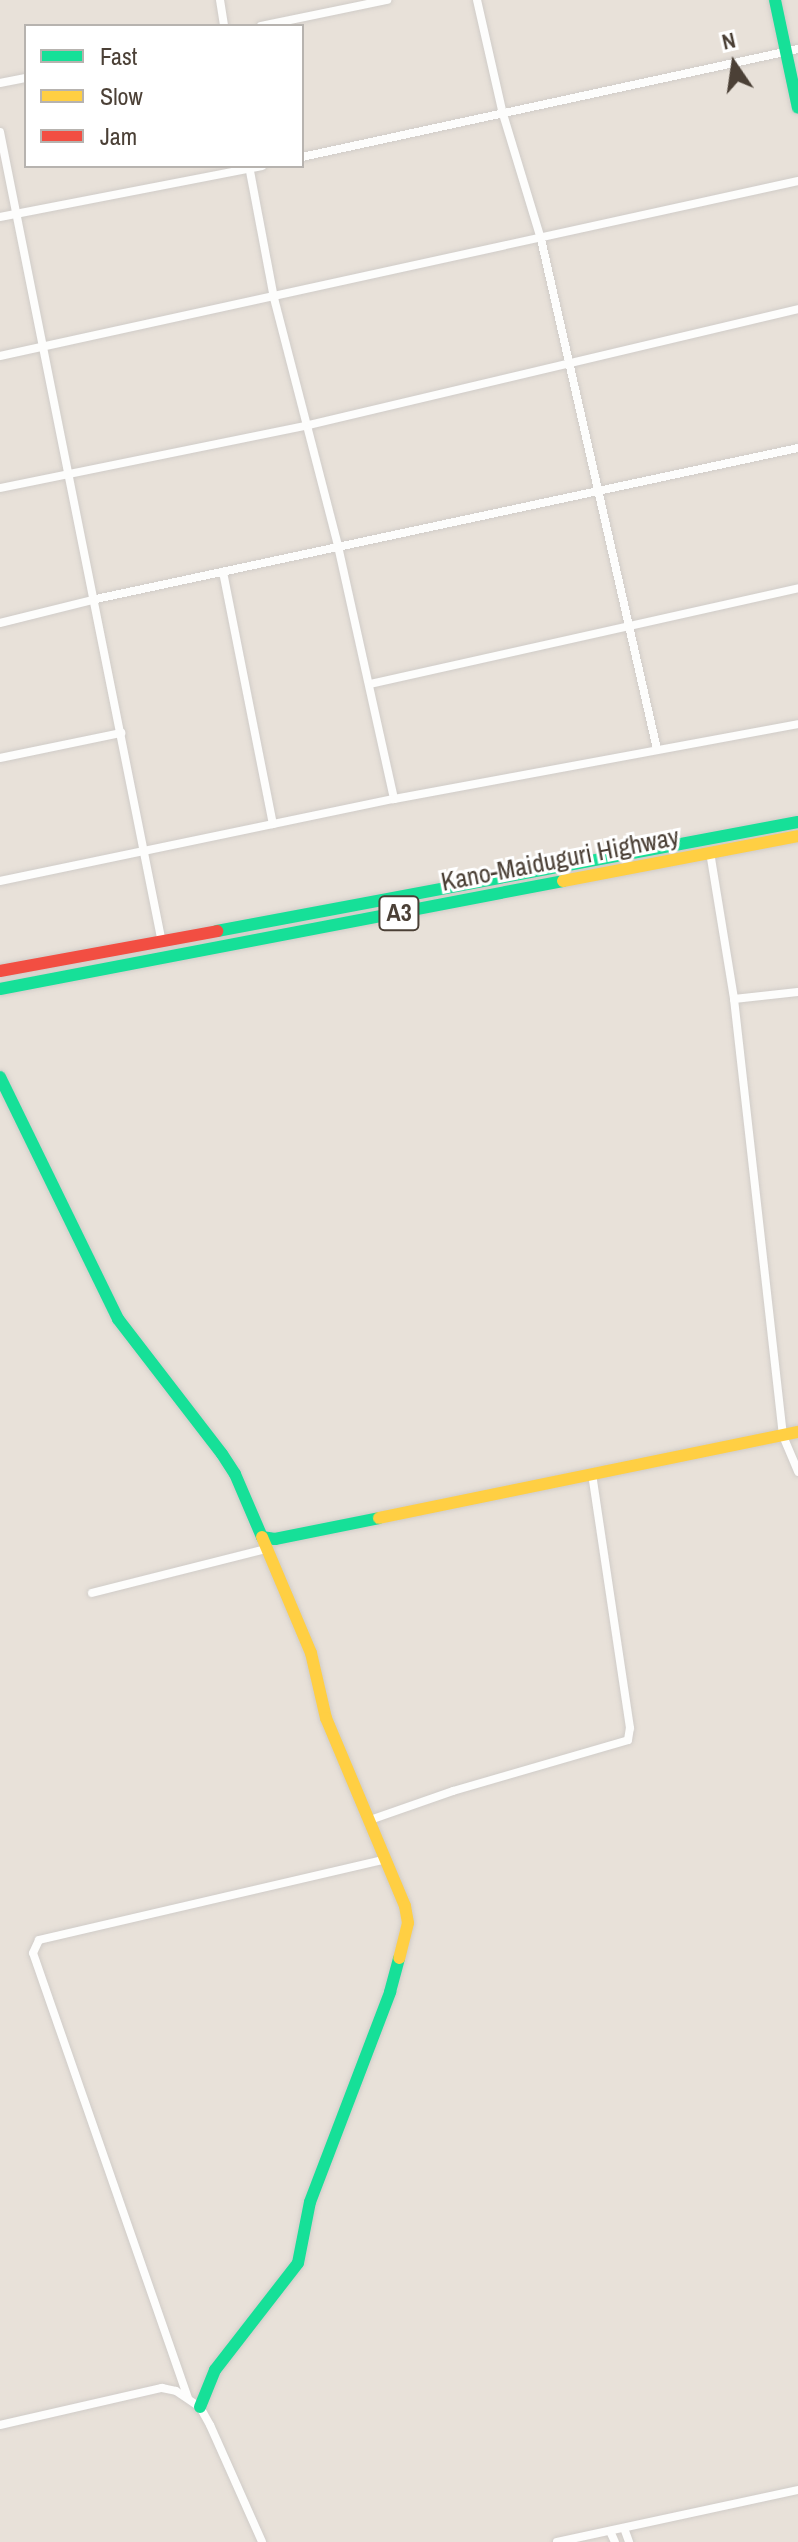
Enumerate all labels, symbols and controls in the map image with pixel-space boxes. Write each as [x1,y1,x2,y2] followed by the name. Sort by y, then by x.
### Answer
[24,24,304,168] legend
[694,24,774,104] north arrow
[719,25,738,57] text: N
[100,40,137,72] text: Fast
[100,80,143,112] text: Slow
[100,120,137,152] text: Jam
[438,821,682,897] street label: Kano-Maiduguri Highway
[377,893,421,933] road number: A3

